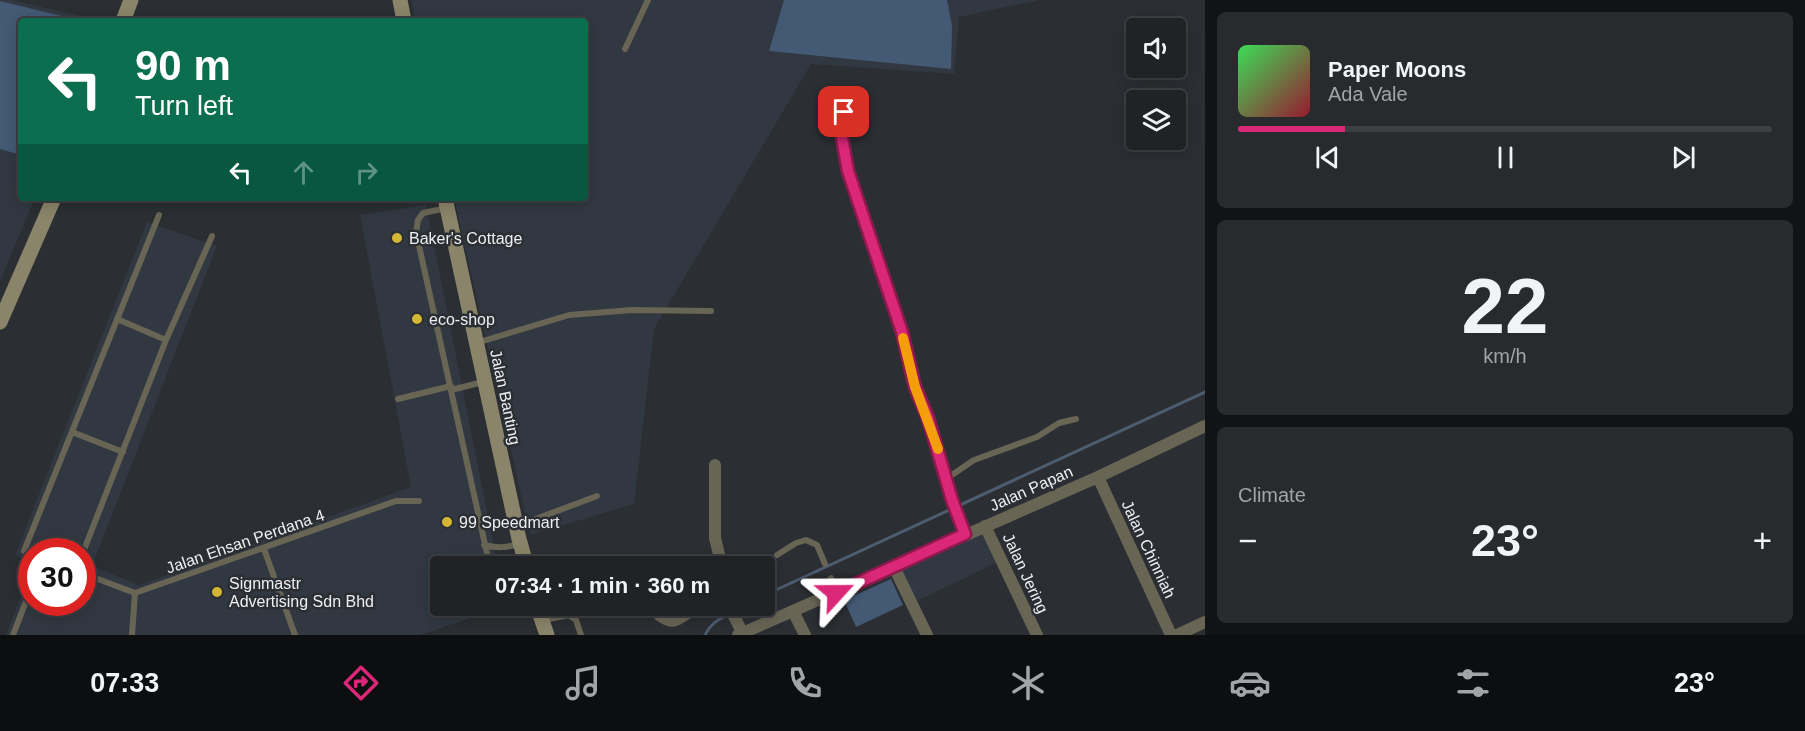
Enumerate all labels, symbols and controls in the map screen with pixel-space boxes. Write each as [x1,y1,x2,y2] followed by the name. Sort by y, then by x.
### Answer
[1126,18,1186,150] map controls
[1126,18,1186,78] button: sound
[36,42,114,120] icon: left
[135,42,231,89] text: 90 m
[1328,57,1466,82] text: Paper Moons
[1328,83,1408,105] text: Ada Vale
[818,86,869,137] pin
[1126,90,1186,150] button: layers
[135,91,233,121] text: Turn left
[827,95,860,128] icon: arrive
[1311,141,1344,174] icon: previous
[1489,141,1522,174] icon: pause
[1667,141,1700,174] icon: next
[224,156,257,189] icon: left
[287,156,320,189] icon: ahead
[350,156,383,189] icon: right
[409,230,522,247] place label: Baker's Cottage
[390,231,404,245] marker: Baker's Cottage
[1462,262,1548,350] text: 22
[429,311,495,328] place label: eco-shop
[410,312,424,326] marker: eco-shop
[1483,345,1527,367] text: km/h
[487,348,524,446] street label: Jalan Banting
[987,463,1075,514] street label: Jalan Papan
[1238,484,1306,506] text: Climate
[1118,498,1179,601] street label: Jalan Chinniah
[164,506,327,577] street label: Jalan Ehsan Perdana 4
[459,514,560,531] place label: 99 Speedmart
[440,515,454,529] marker: 99 Speedmart
[1471,515,1539,566] text: 23°
[1238,522,1257,559] text: −
[1753,522,1772,559] text: +
[1000,531,1051,616] street label: Jalan Jering
[18,538,96,616] speed limit sign: 30
[804,561,868,625] position arrow
[495,573,710,598] text: 07:34 · 1 min · 360 m
[229,575,374,610] place label: Signmastr Advertising Sdn Bhd
[210,585,224,599] marker: Signmastr Advertising Sdn Bhd
[340,662,382,704] icon: directions
[562,662,604,704] icon: music
[784,662,826,704] icon: phone
[1007,662,1049,704] icon: climate
[1229,662,1271,704] icon: car
[1452,662,1494,704] icon: filters
[90,668,159,698] text: 07:33
[1674,668,1715,698] text: 23°

